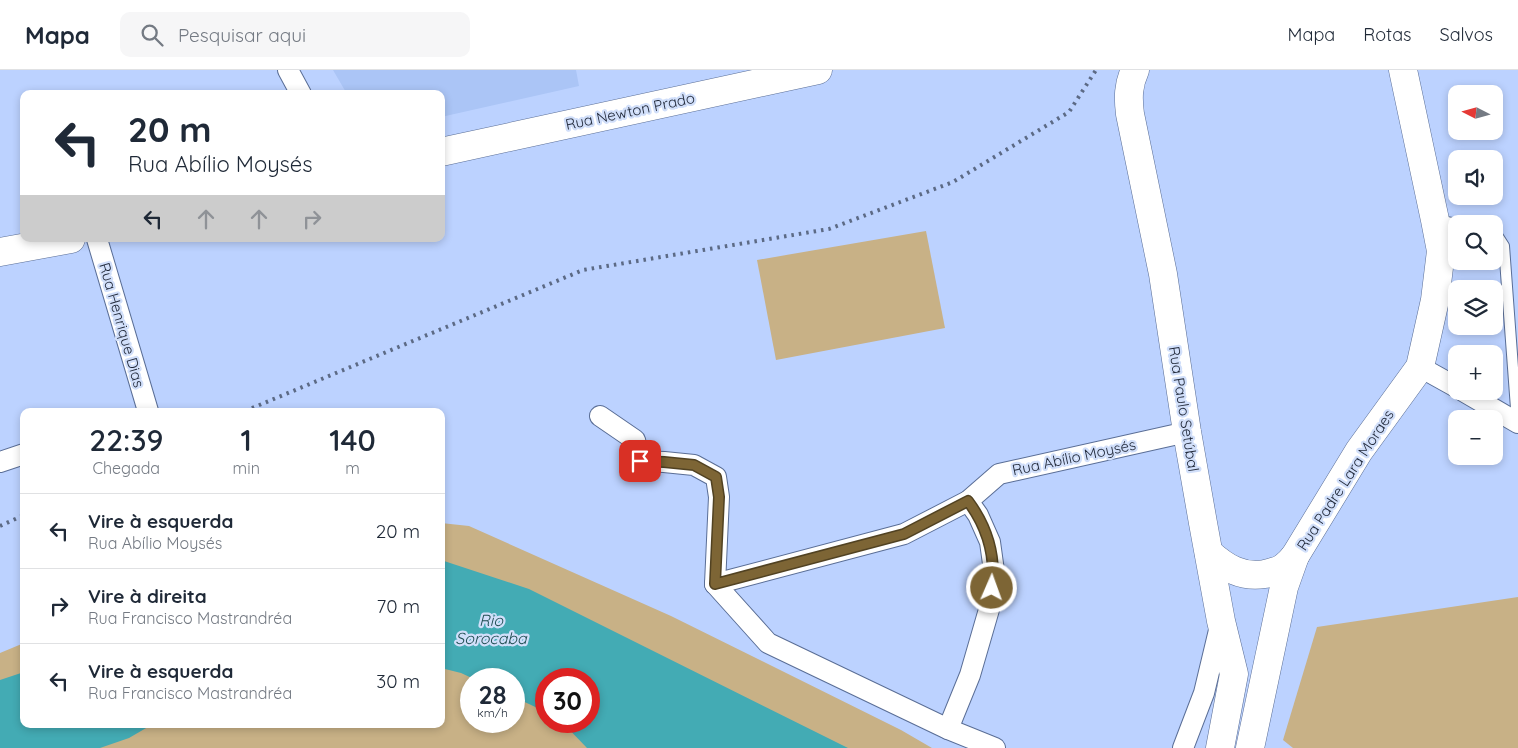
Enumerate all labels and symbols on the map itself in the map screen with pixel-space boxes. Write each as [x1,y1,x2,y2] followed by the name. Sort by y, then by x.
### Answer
[1448,85,1502,140] north arrow
[564,88,696,134] street label: Rua Newton Prado
[95,260,149,390] street label: Rua Henrique Dias
[1165,345,1203,473] street label: Rua Paulo Setúbal
[1292,406,1398,554] street label: Rua Padre Lara Moraes
[1010,435,1138,479] street label: Rua Abílio Moysés
[619,440,661,482] pin
[965,561,1017,613] position arrow
[455,610,528,648] water label: Rio Sorocaba
[535,668,600,733] speed limit sign: 30

